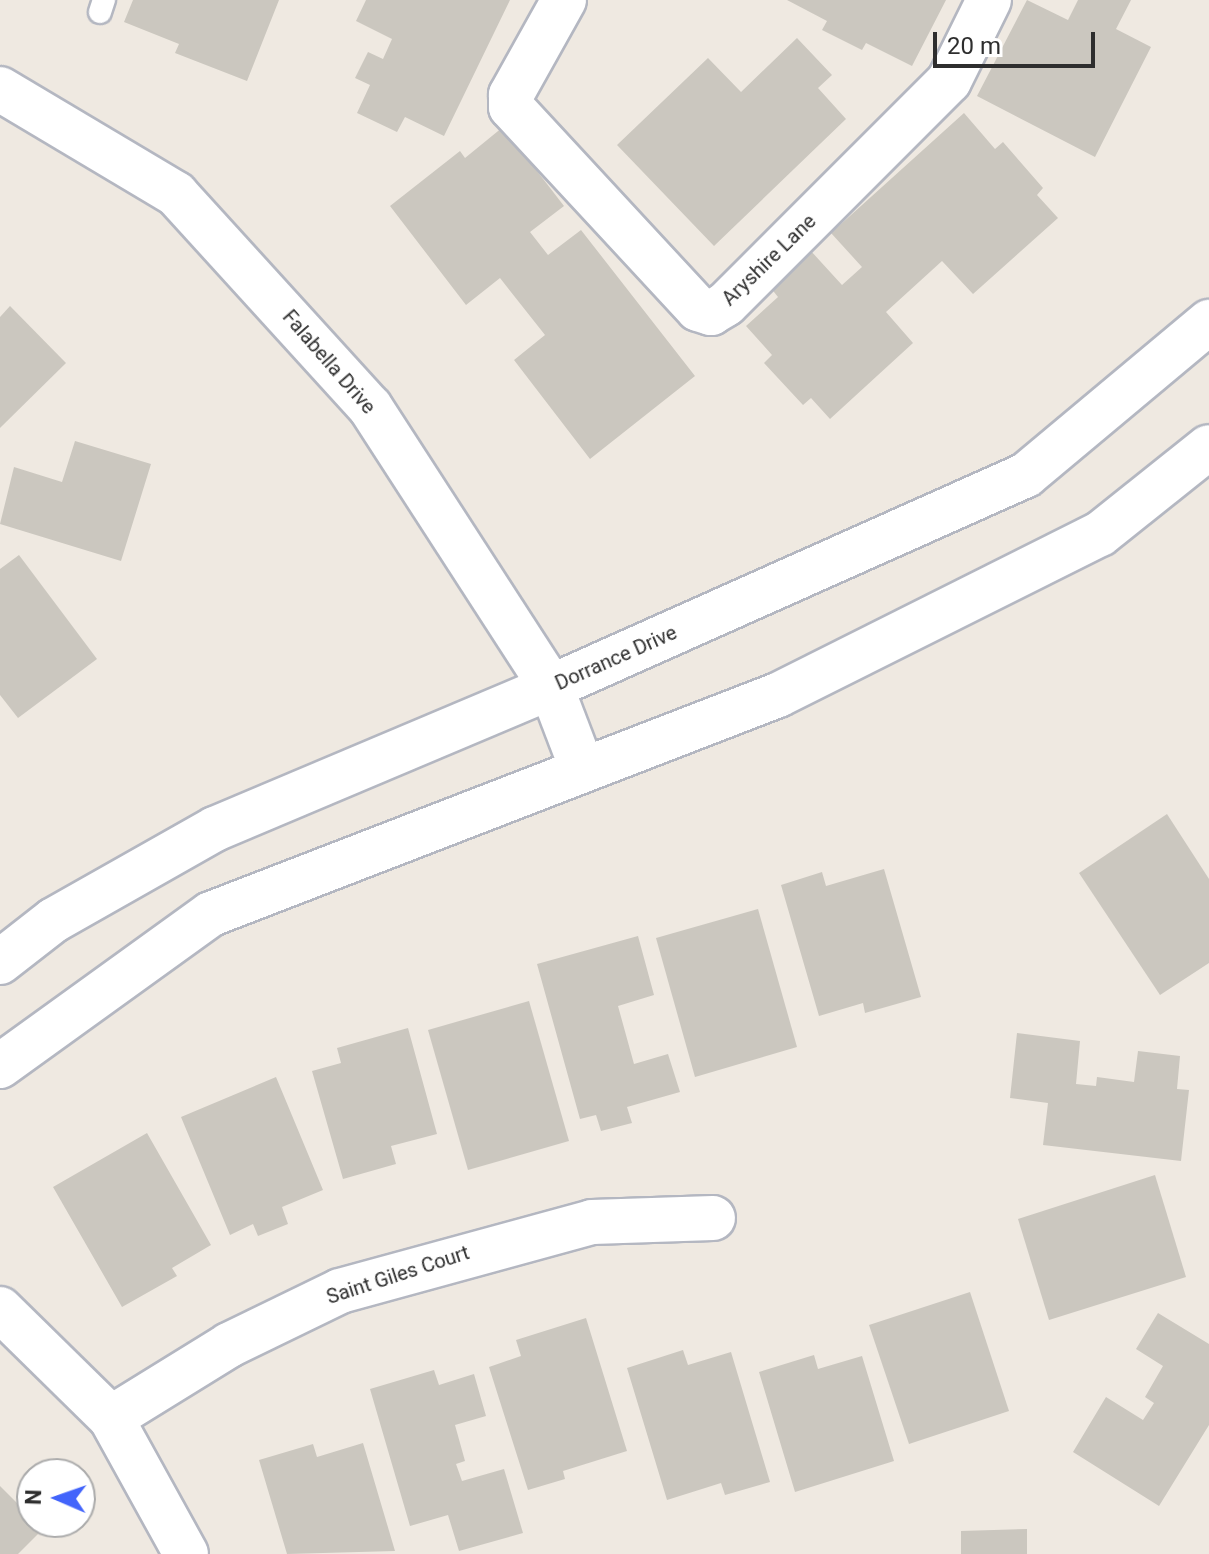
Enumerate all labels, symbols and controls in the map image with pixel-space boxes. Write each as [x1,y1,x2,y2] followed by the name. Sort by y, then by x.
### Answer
[937,16,1099,66] scale bar
[947,32,1001,60] text: 20 m
[717,209,821,311] street label: Aryshire Lane
[277,305,381,419] street label: Falabella Drive
[551,620,681,696] street label: Dorrance Drive
[324,1241,472,1309] street label: Saint Giles Court
[16,1458,96,1538] north arrow
[21,1489,46,1505] text: N

